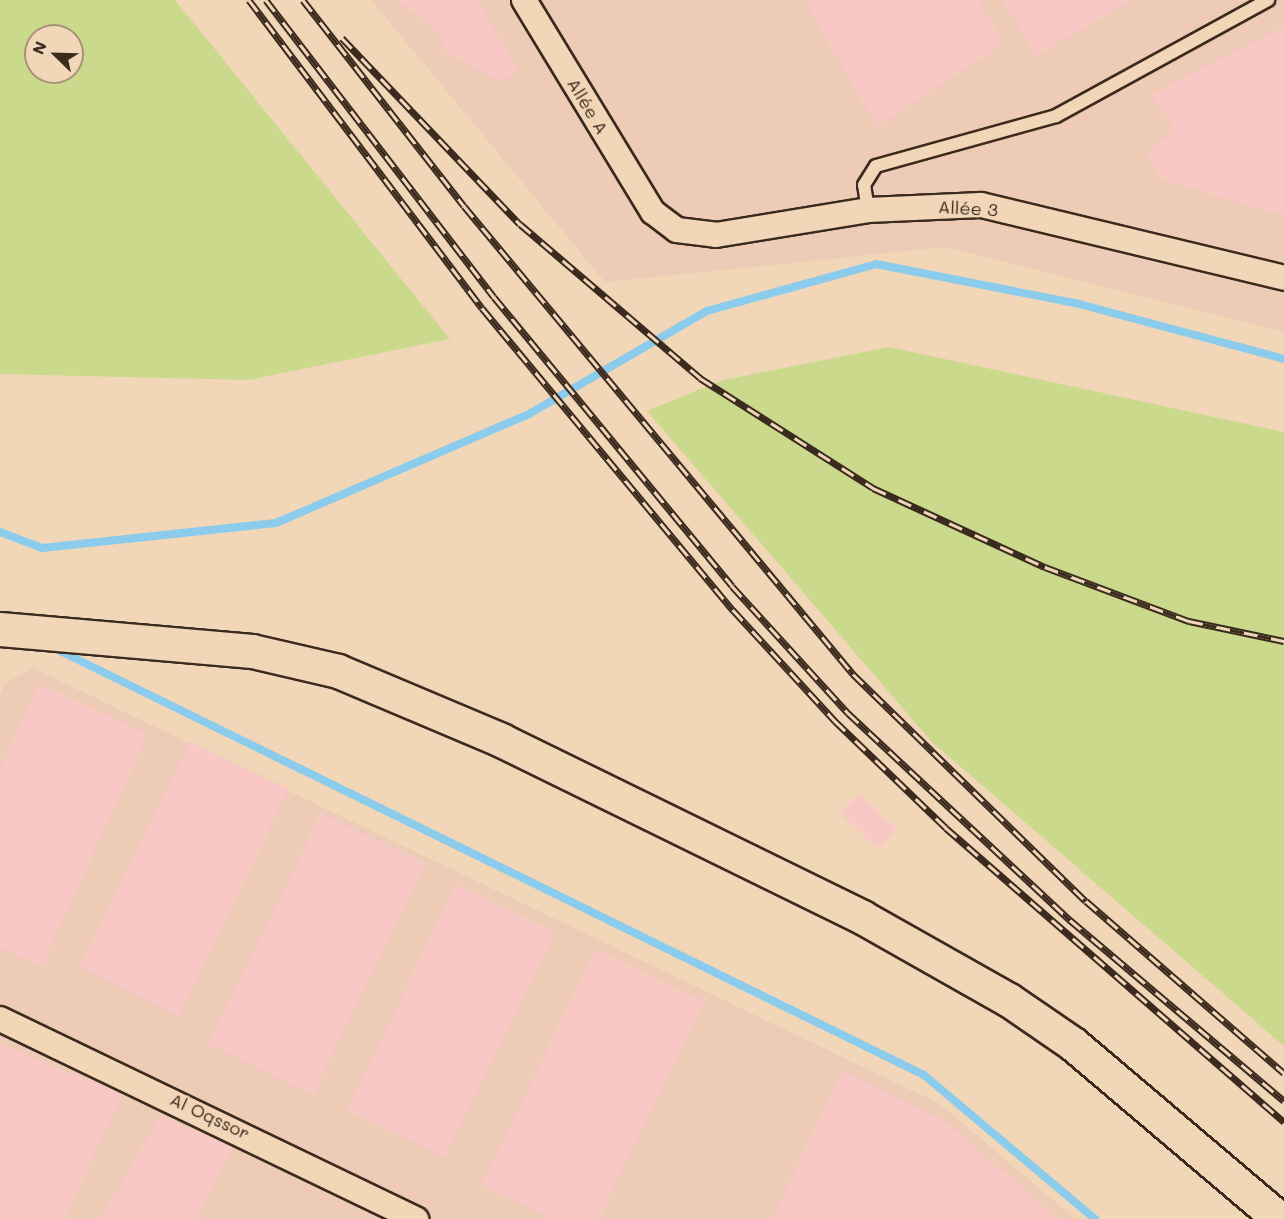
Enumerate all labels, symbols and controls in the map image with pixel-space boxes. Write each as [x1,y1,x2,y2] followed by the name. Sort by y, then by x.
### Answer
[24,24,84,84] north arrow
[27,38,51,57] text: N
[563,74,613,138] street label: Allée A
[937,196,999,220] street label: Allée 3
[167,1088,253,1144] street label: Al Oqssor

